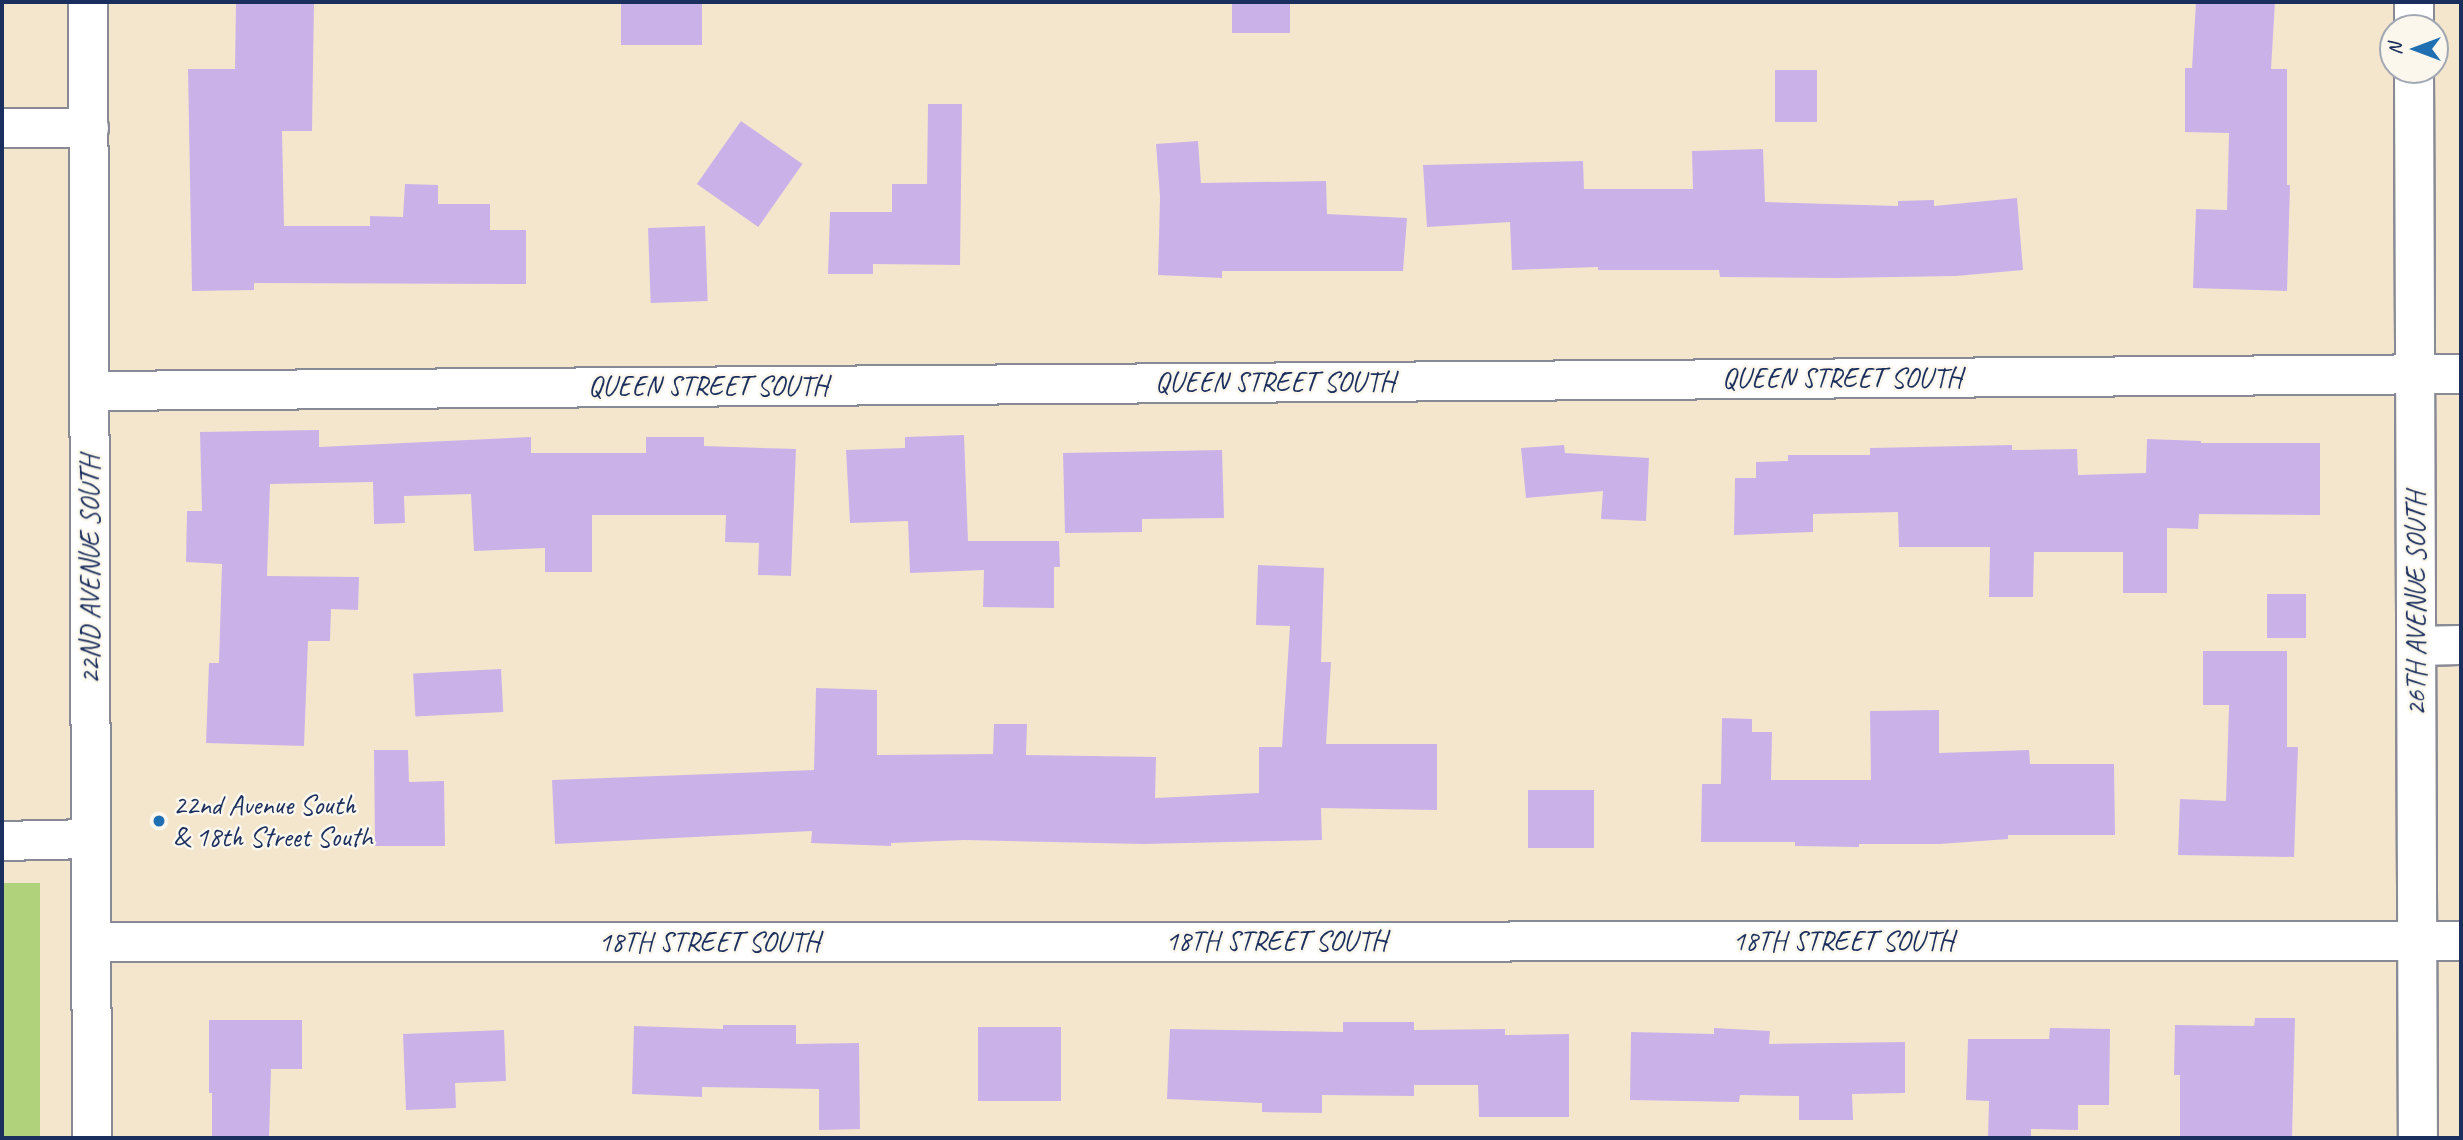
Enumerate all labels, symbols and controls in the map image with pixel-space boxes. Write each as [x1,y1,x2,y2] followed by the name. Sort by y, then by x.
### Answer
[2379,14,2449,84] north arrow
[2383,43,2407,55] text: N
[1723,361,1961,395] street label: QUEEN STREET SOUTH
[1156,365,1394,399] street label: QUEEN STREET SOUTH
[589,369,827,403] street label: QUEEN STREET SOUTH
[73,456,107,684] street label: 22ND AVENUE SOUTH
[2399,492,2433,716] street label: 26TH AVENUE SOUTH
[173,788,373,854] place label: 22nd Avenue South & 18th Street South
[151,813,167,829] marker: 22nd Avenue South & 18th Street South
[1166,924,1386,958] street label: 18TH STREET SOUTH
[1733,924,1953,958] street label: 18TH STREET SOUTH
[599,925,819,959] street label: 18TH STREET SOUTH

